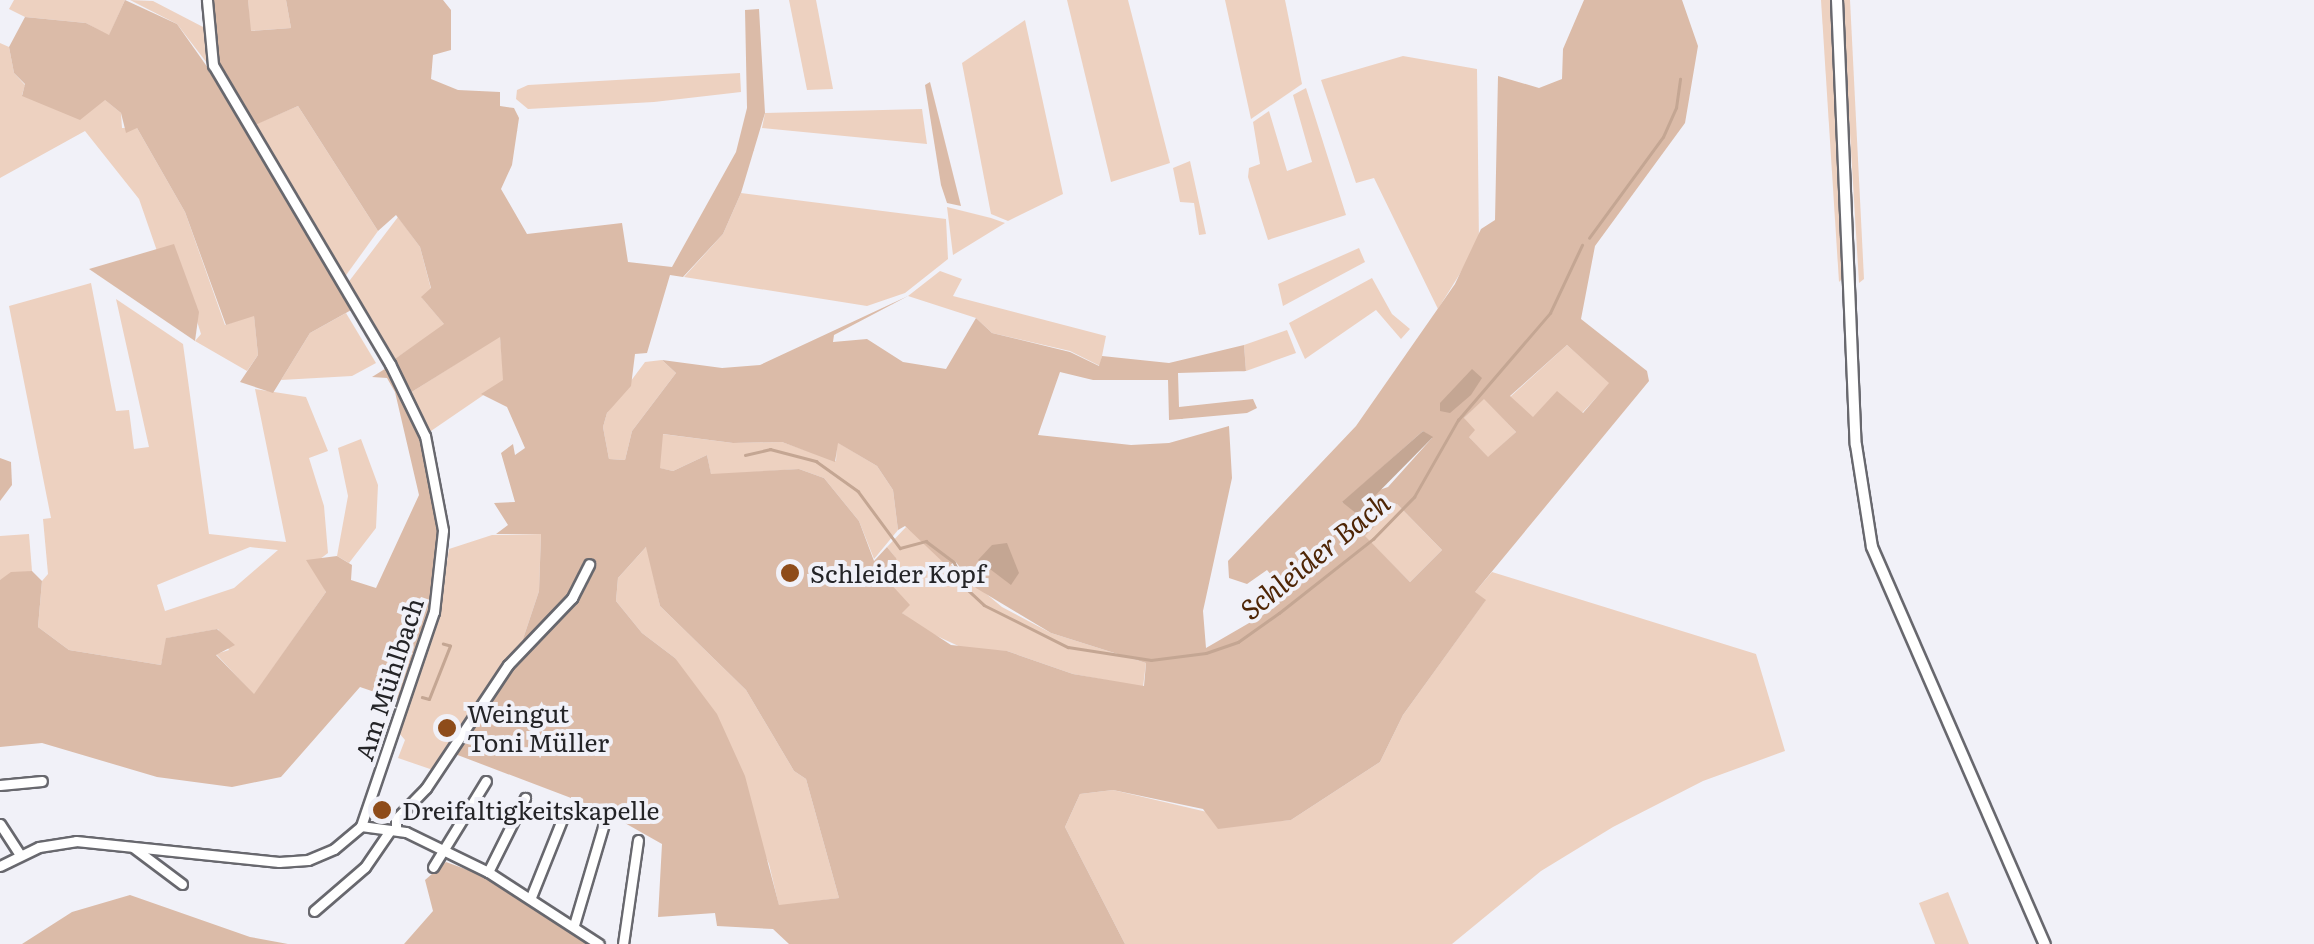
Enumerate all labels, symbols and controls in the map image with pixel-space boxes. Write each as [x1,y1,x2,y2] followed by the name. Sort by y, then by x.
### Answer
[1233,485,1395,625] water label: Schleider Bach
[810,558,986,588] place label: Schleider Kopf
[779,562,801,584] marker: Schleider Kopf
[349,594,429,764] street label: Am Mühlbach
[467,699,609,758] place label: Weingut Toni Müller
[436,717,458,739] marker: Weingut Toni Müller
[402,795,660,825] place label: Dreifaltigkeitskapelle
[371,799,393,821] marker: Dreifaltigkeitskapelle

